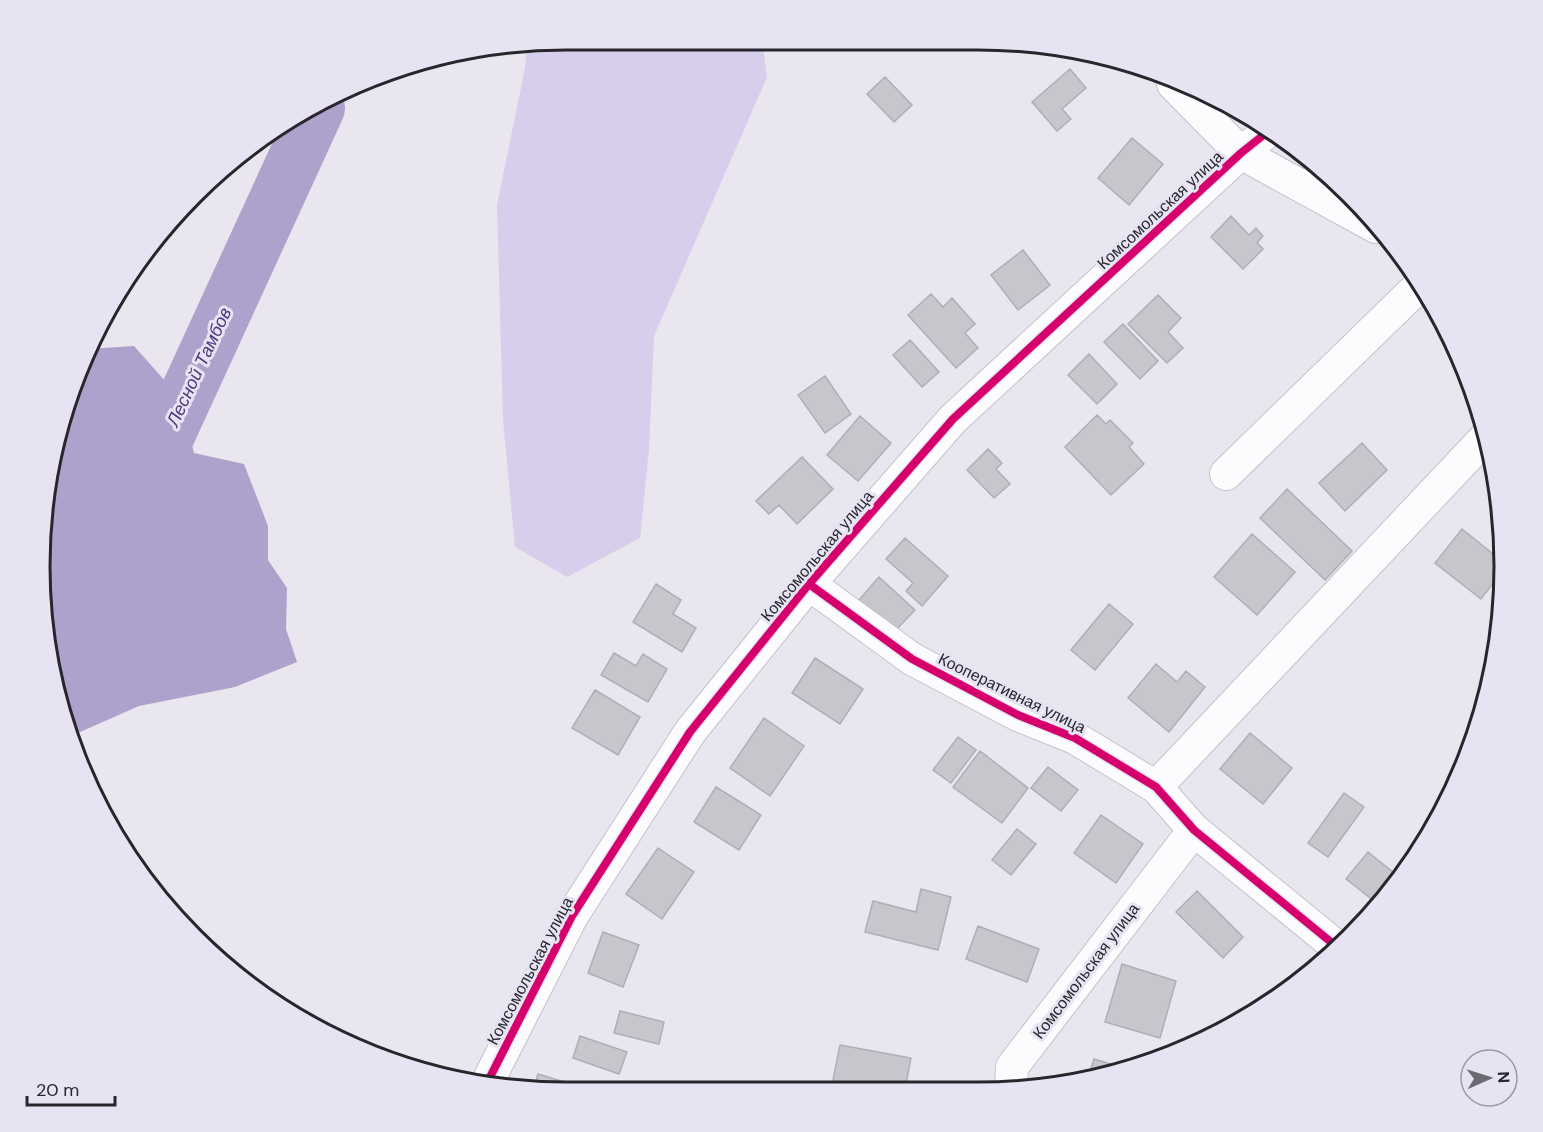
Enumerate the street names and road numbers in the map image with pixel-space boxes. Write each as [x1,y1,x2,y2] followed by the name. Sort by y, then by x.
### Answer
[1093,146,1227,274] street label: Комсомольская улица
[756,486,878,626] street label: Комсомольская улица
[935,648,1089,738] street label: Кооперативная улица
[482,893,578,1049] street label: Комсомольская улица
[1028,899,1144,1043] street label: Комсомольская улица

